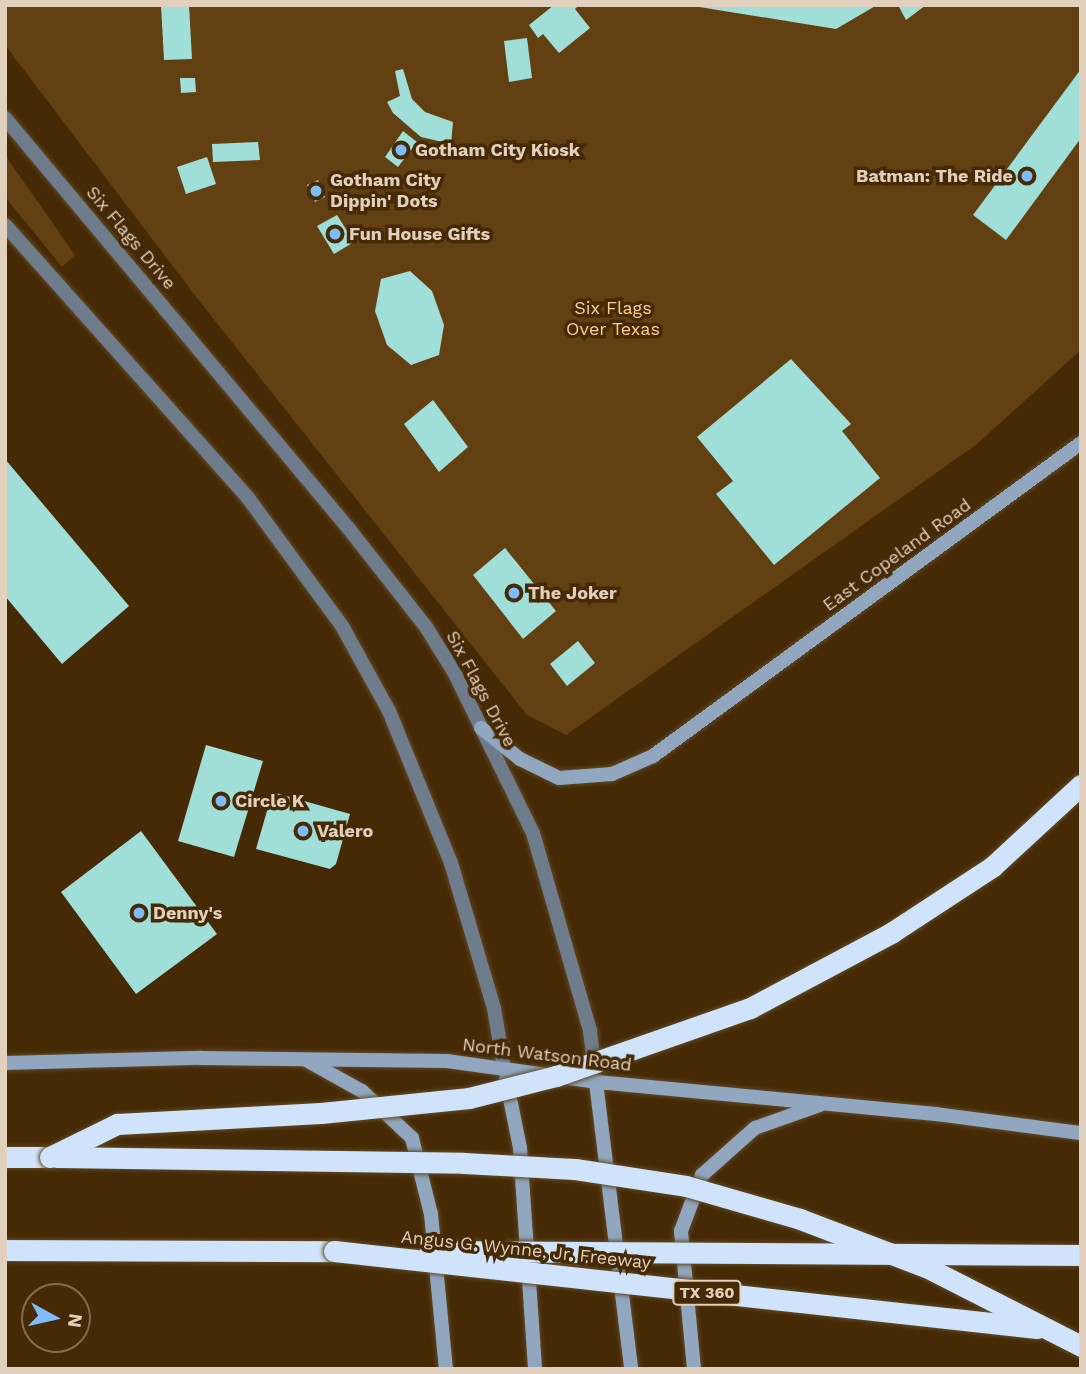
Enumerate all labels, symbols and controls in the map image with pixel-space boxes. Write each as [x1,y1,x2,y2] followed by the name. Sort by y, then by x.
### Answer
[415,139,580,161] place label: Gotham City Kiosk
[393,142,409,158] marker: Gotham City Kiosk
[856,165,1013,187] place label: Batman: The Ride
[1019,168,1035,184] marker: Batman: The Ride
[330,170,441,212] place label: Gotham City Dippin' Dots
[81,182,181,294] street label: Six Flags Drive
[308,183,324,199] marker: Gotham City Dippin' Dots
[349,223,490,245] place label: Fun House Gifts
[327,226,343,242] marker: Fun House Gifts
[566,298,660,340] park label: Six Flags Over Texas
[819,494,975,616] street label: East Copeland Road
[528,582,617,604] place label: The Joker
[506,585,522,601] marker: The Joker
[441,627,521,751] street label: Six Flags Drive
[235,790,304,812] place label: Circle K
[213,793,229,809] marker: Circle K
[317,820,373,842] place label: Valero
[295,823,311,839] marker: Valero
[153,902,222,924] place label: Denny's
[131,905,147,921] marker: Denny's
[461,1034,633,1076] street label: North Watson Road
[400,1226,652,1274] street label: Angus G. Wynne, Jr. Freeway
[672,1280,742,1306] road number: TX 360
[21,1283,91,1353] north arrow
[63,1312,88,1329] text: N

